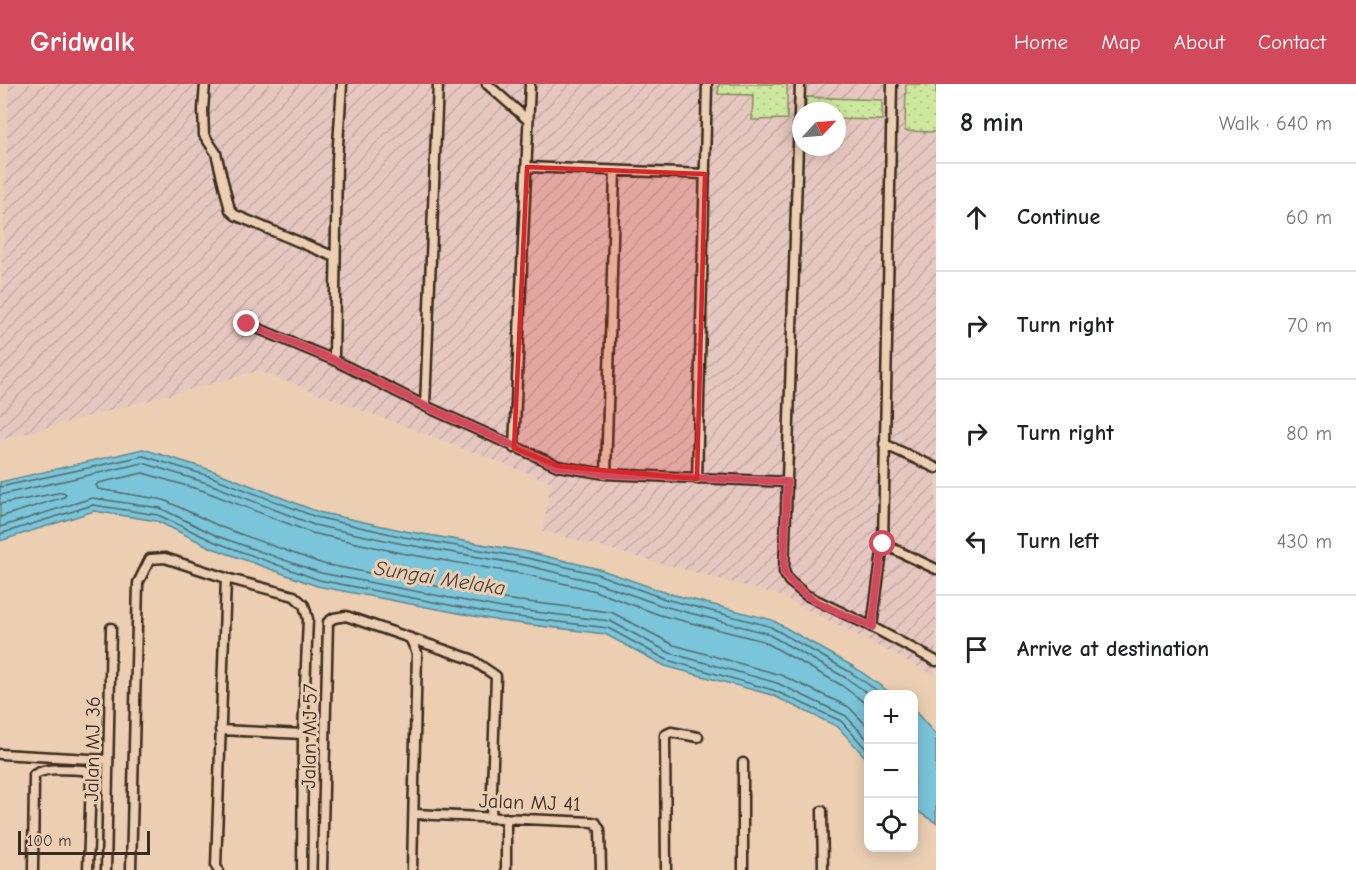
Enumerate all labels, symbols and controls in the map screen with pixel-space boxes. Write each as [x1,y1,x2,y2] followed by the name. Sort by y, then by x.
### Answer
[30,26,134,58] text: Gridwalk
[1014,30,1068,54] text: Home
[1101,30,1141,54] text: Map
[1174,30,1225,54] text: About
[1258,30,1326,54] text: Contact
[792,102,846,156] north arrow
[960,108,1024,138] text: 8 min
[1219,112,1332,135] text: Walk · 640 m
[960,201,993,234] icon: ahead
[1017,204,1100,230] text: Continue
[1286,206,1332,229] text: 60 m
[960,309,993,342] icon: right
[233,310,259,336] route end
[1017,312,1114,338] text: Turn right
[1287,314,1332,337] text: 70 m
[960,417,993,450] icon: right
[1017,420,1114,446] text: Turn right
[1286,422,1332,445] text: 80 m
[960,525,993,558] icon: left
[1017,528,1099,554] text: Turn left
[869,530,895,556] route start
[1277,530,1332,553] text: 430 m
[373,556,507,600] water label: Sungai Melaka
[960,633,993,666] icon: arrive
[1017,636,1209,662] text: Arrive at destination
[297,683,322,789] street label: Jalan MJ 57
[864,690,918,852] map controls
[864,690,918,744] button: +
[80,696,105,802] street label: Jalan MJ 36
[864,744,918,798] button: −
[479,789,581,816] street label: Jalan MJ 41
[864,798,918,852] button: locate
[18,828,150,856] scale bar
[27,832,71,850] text: 100 m

